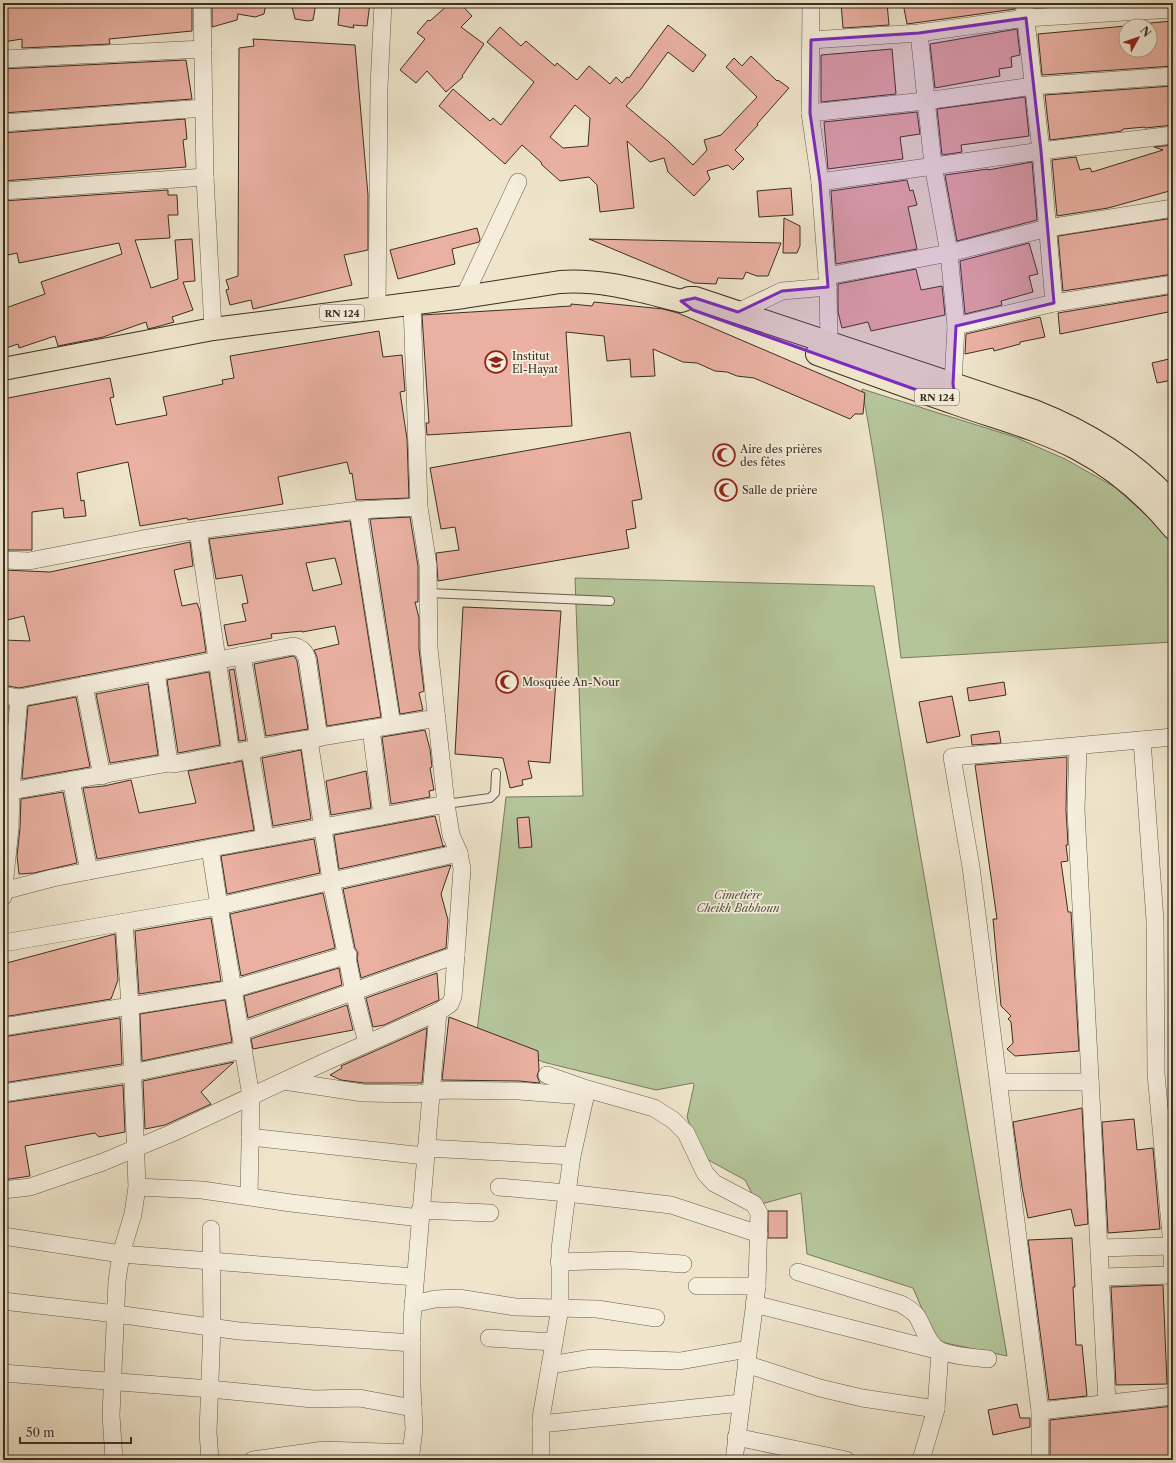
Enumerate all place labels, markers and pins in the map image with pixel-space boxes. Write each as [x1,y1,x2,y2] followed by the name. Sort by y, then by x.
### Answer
[483,349,509,375] school or university icon: Institut El-Hayat
[512,349,558,376] place label: Institut El-Hayat
[711,442,737,468] mosque icon: Aire des prières des fêtes
[739,442,822,469] place label: Aire des prières des fêtes
[713,477,739,503] mosque icon: Salle de prière
[742,483,817,497] place label: Salle de prière
[494,669,520,695] mosque icon: Mosquée An-Nour
[522,675,620,689] place label: Mosquée An-Nour

